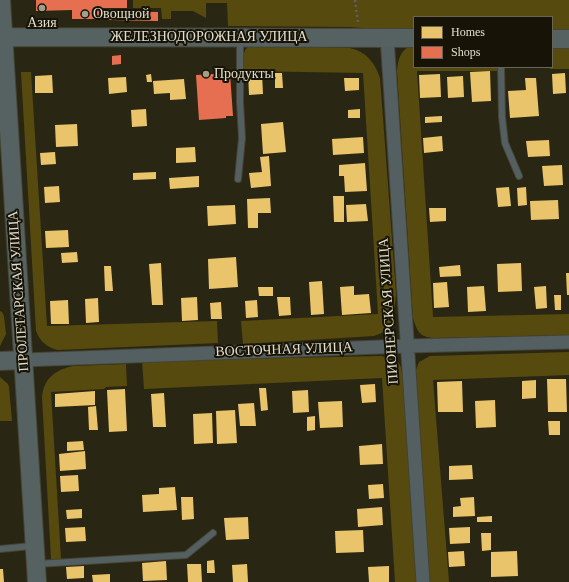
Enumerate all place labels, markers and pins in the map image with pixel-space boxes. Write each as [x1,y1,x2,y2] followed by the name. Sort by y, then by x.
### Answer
[37,3,47,13] marker: Азия
[93,6,149,22] place label: Овощной
[80,9,90,19] marker: Овощной
[27,15,57,31] place label: Азия
[214,66,274,82] place label: Продукты
[201,69,211,79] marker: Продукты

